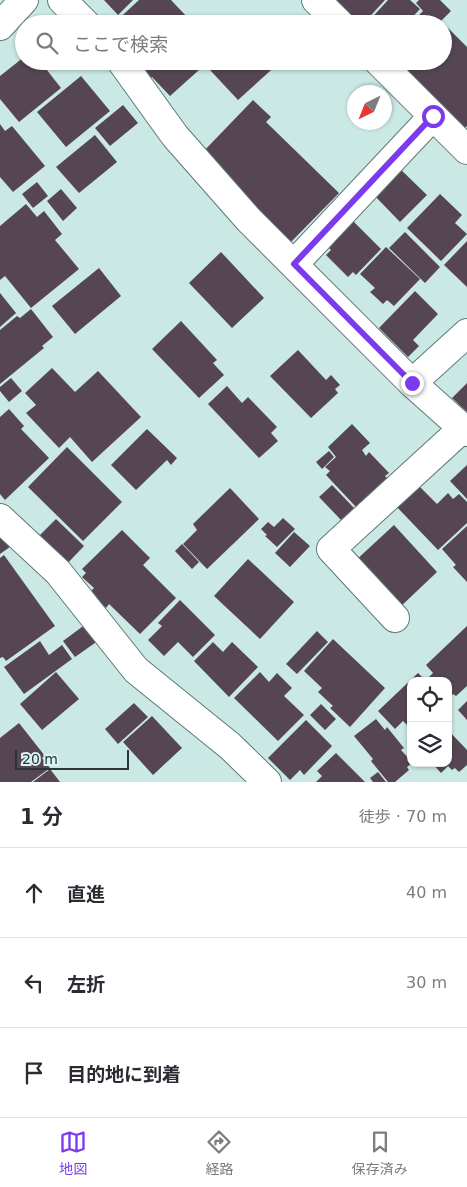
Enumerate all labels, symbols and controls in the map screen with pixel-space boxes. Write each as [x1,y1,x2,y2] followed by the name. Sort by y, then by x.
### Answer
[15,15,452,70] search box
[33,29,61,57] icon: search
[73,33,168,55] text: ここで検索
[347,85,392,130] north arrow
[422,105,445,128] route start
[401,372,424,395] route end
[407,677,452,767] map controls
[407,677,452,722] button: locate
[407,722,452,767] button: layers
[15,747,129,770] scale bar
[22,751,58,767] text: 20 m
[20,805,63,829] text: 1 分
[359,807,447,826] text: 徒歩 · 70 m
[20,879,48,907] icon: ahead
[67,883,105,905] text: 直進
[406,883,447,902] text: 40 m
[20,969,48,997] icon: left
[67,973,105,995] text: 左折
[406,973,447,992] text: 30 m
[20,1059,48,1087] icon: arrive
[67,1063,181,1085] text: 目的地に到着
[59,1128,87,1178] tab: 地図
[205,1128,233,1178] tab: 経路
[352,1128,408,1178] tab: 保存済み

